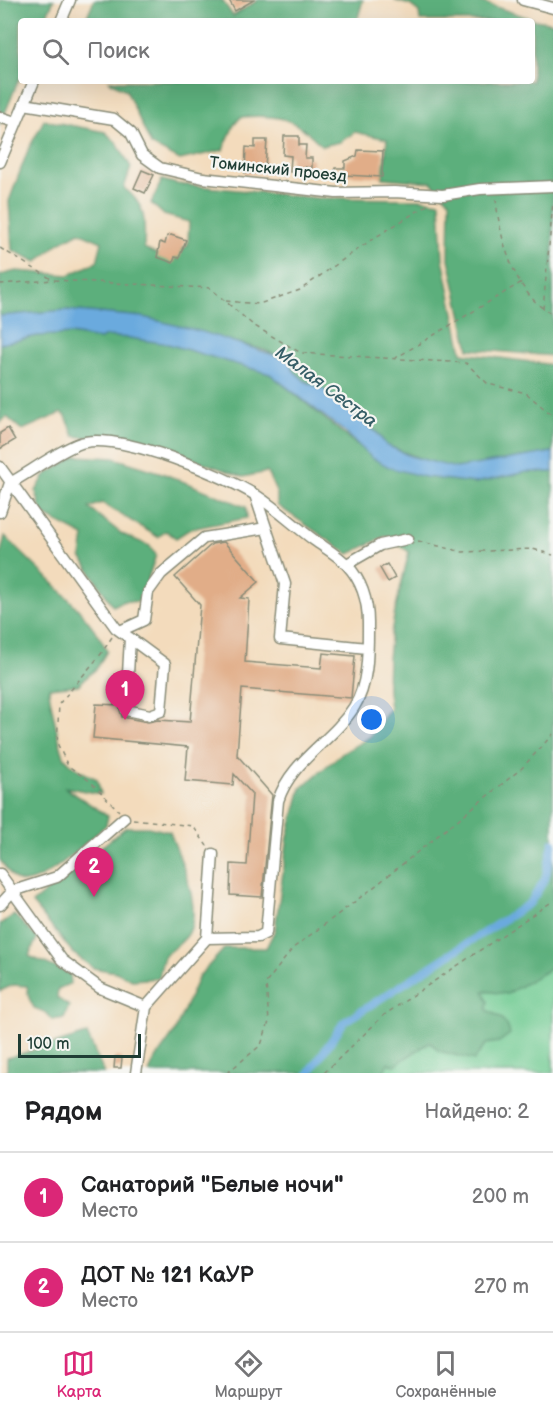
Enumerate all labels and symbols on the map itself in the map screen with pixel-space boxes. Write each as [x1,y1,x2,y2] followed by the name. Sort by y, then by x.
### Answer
[208,153,348,187] street label: Томинский проезд
[271,342,381,432] water label: Малая Сестра
[106,670,144,720] pin: 1
[357,705,386,734] your location
[74,848,113,897] pin: 2
[18,1031,141,1058] scale bar

